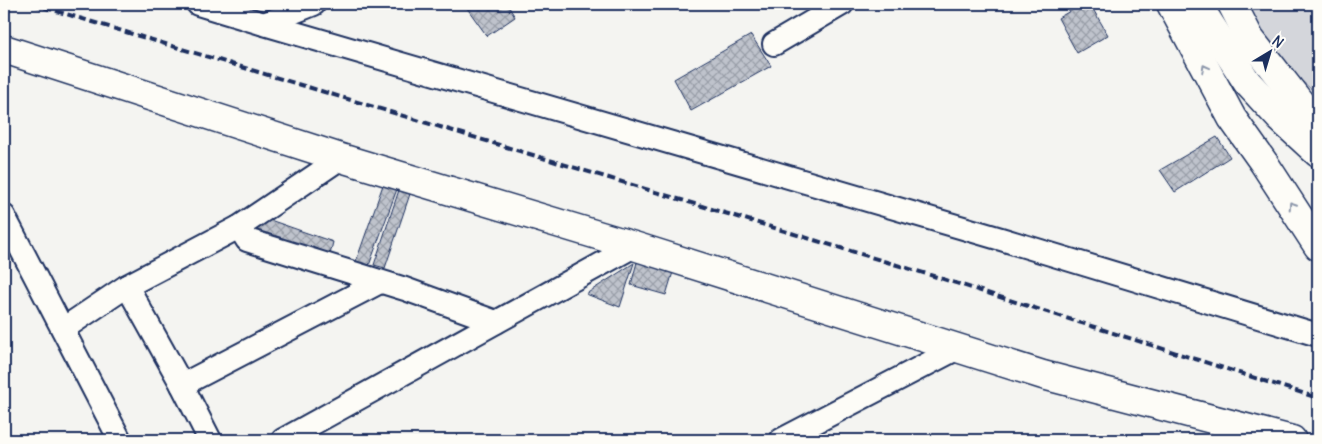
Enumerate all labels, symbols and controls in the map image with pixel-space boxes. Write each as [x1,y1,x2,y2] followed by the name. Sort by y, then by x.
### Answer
[1244,28,1294,78] north arrow
[1269,32,1287,52] text: N
[1201,64,1211,73] one-way arrow
[1288,201,1298,210] one-way arrow

